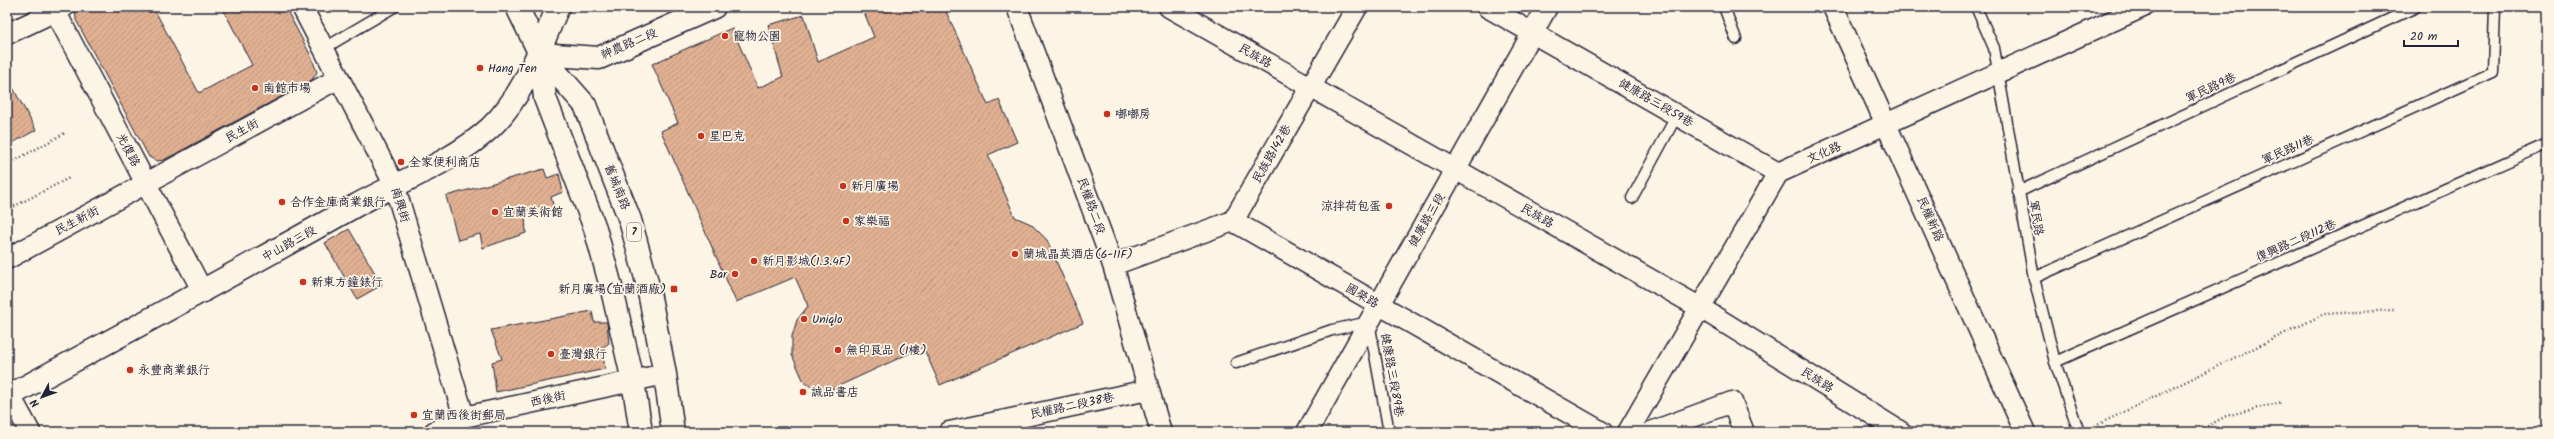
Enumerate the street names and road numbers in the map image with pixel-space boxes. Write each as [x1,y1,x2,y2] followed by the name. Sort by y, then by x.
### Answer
[598,24,660,64] street label: 神農路二段
[1235,39,1275,73] street label: 民族路
[2183,68,2239,108] street label: 軍民路9巷
[1615,74,1697,132] street label: 健康路三段59巷
[222,114,262,148] street label: 民生街
[1247,121,1297,187] street label: 民族路142巷
[111,130,145,170] street label: 光復路
[2259,130,2317,170] street label: 軍民路11巷
[1804,137,1844,169] street label: 文化路
[599,161,635,213] street label: 舊城南路
[1072,175,1110,237] street label: 民權路二段
[386,185,414,225] street label: 南興街
[1404,189,1450,251] street label: 健康路三段
[1912,193,1948,245] street label: 民權新路
[1517,199,1557,233] street label: 民族路
[2024,199,2048,237] street label: 軍民路
[51,201,103,241] street label: 民生新街
[2253,215,2339,267] street label: 復興路二段112巷
[258,221,320,267] street label: 中山路三段
[627,223,641,241] road number: 7
[1342,279,1382,313] street label: 國榮路
[1375,331,1409,419] street label: 健康路三段89巷
[1797,362,1837,398] street label: 民族路
[528,386,568,412] street label: 西後街
[1028,388,1116,424] street label: 民權路二段38巷

